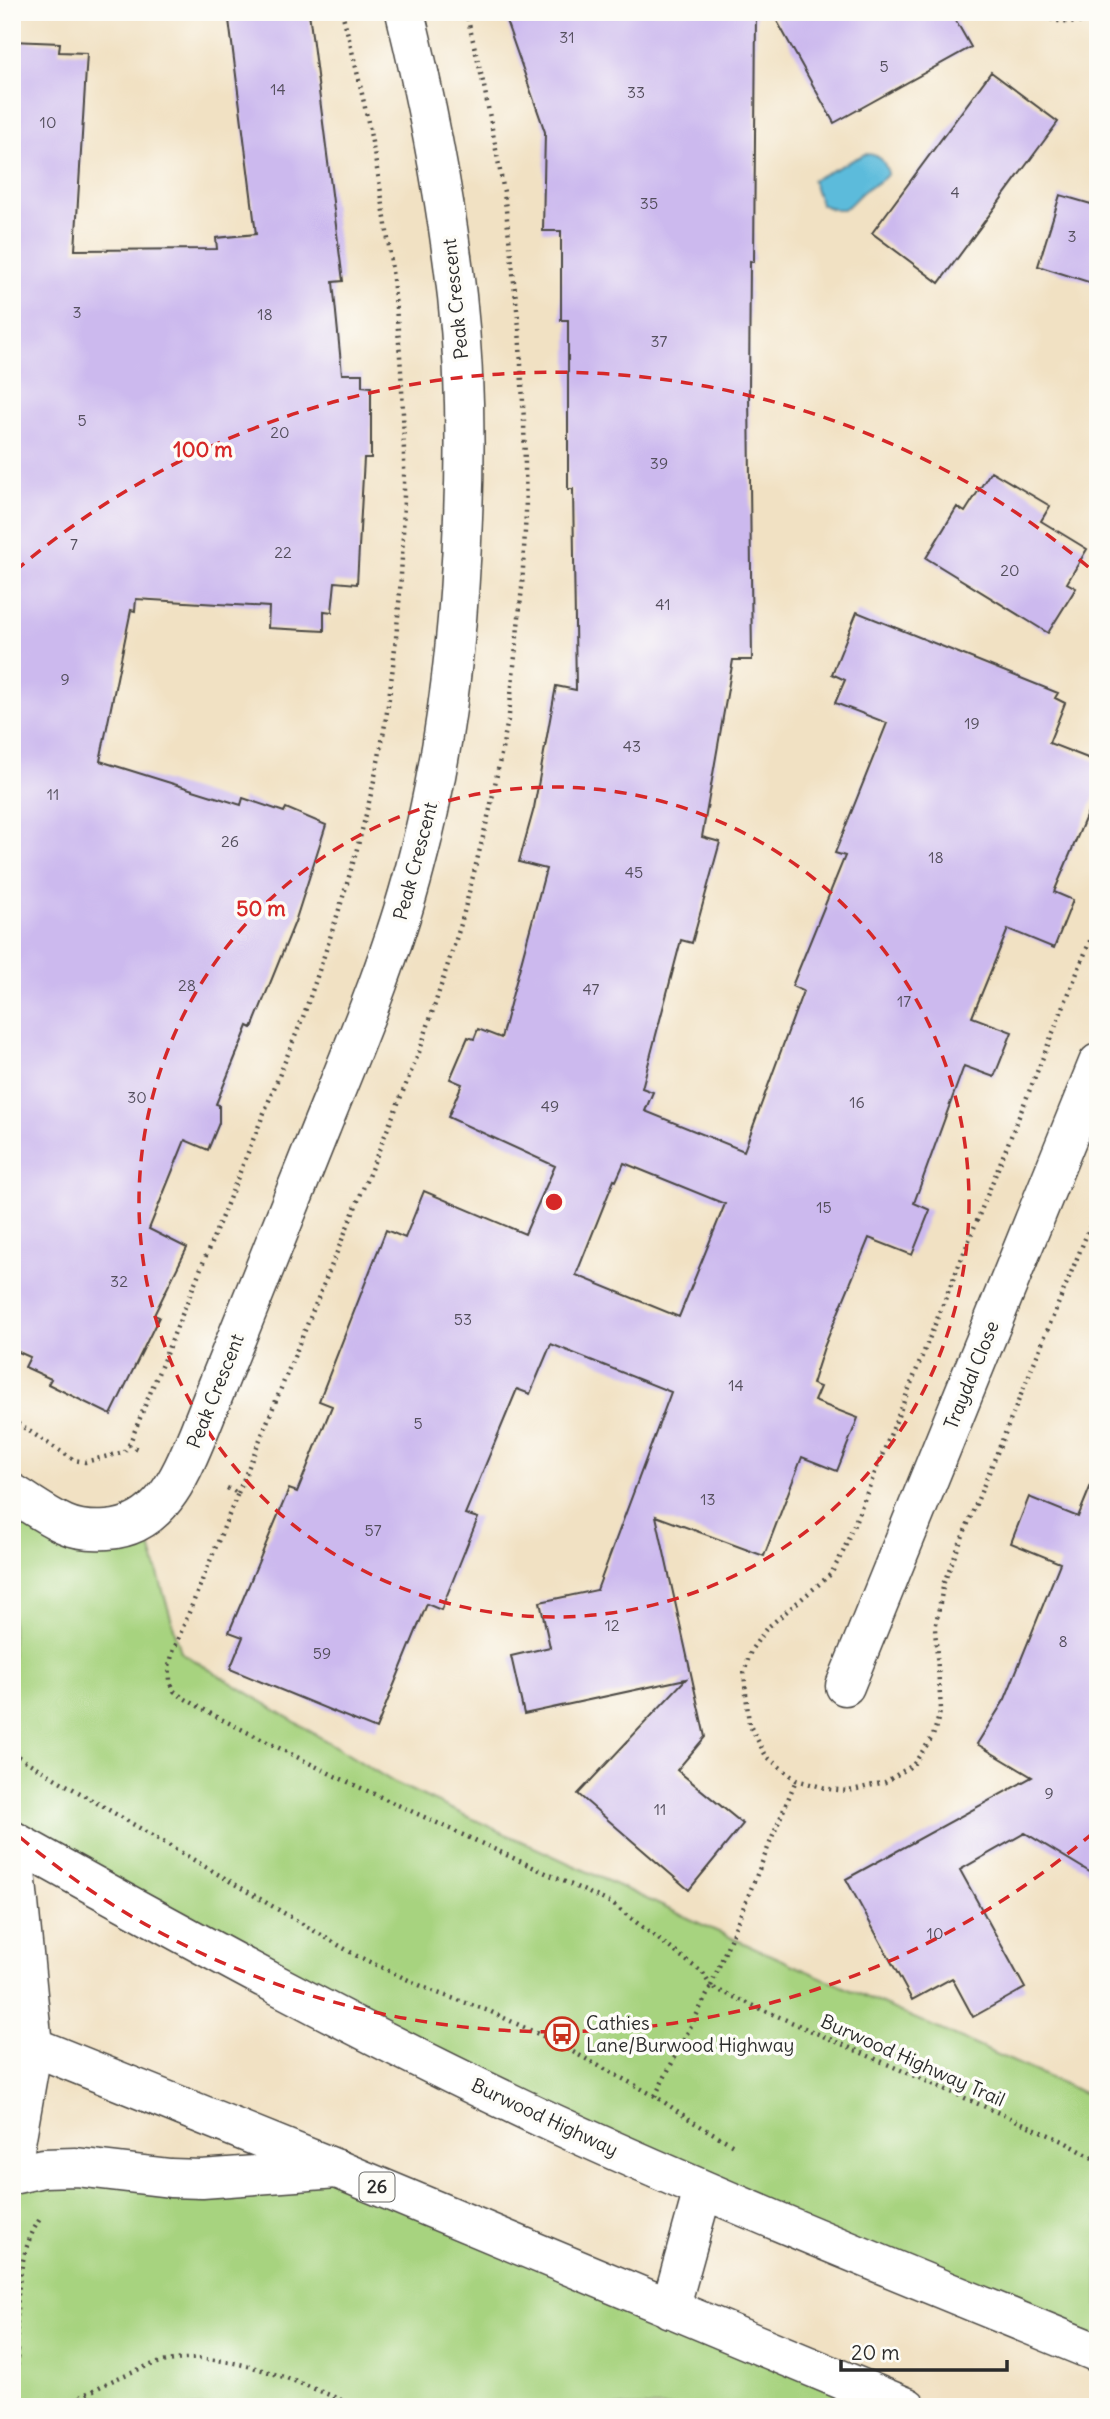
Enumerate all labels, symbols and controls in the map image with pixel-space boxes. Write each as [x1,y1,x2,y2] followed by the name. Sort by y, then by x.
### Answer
[559,27,575,47] house number: 31
[879,56,889,76] house number: 5
[270,79,286,99] house number: 14
[627,82,645,102] house number: 33
[40,112,56,132] house number: 10
[950,182,960,202] house number: 4
[640,193,658,213] house number: 35
[1067,226,1077,246] house number: 3
[437,237,473,361] street label: Peak Crescent
[72,302,82,322] house number: 3
[257,304,273,324] house number: 18
[651,331,668,351] house number: 37
[77,410,87,430] house number: 5
[270,422,290,442] house number: 20
[173,436,233,463] text: 100 m
[650,453,668,473] house number: 39
[70,534,78,554] house number: 7
[274,542,292,562] house number: 22
[1000,560,1020,580] house number: 20
[655,594,671,614] house number: 41
[60,669,70,689] house number: 9
[964,713,980,733] house number: 19
[623,736,641,756] house number: 43
[47,784,59,804] house number: 11
[388,799,442,923] street label: Peak Crescent
[221,831,239,851] house number: 26
[928,847,944,867] house number: 18
[625,862,643,882] house number: 45
[236,895,286,922] text: 50 m
[178,975,196,995] house number: 28
[583,979,600,999] house number: 47
[897,991,911,1011] house number: 17
[127,1087,147,1107] house number: 30
[849,1092,865,1112] house number: 16
[541,1096,559,1116] house number: 49
[542,1190,566,1214] centre of rings
[816,1197,832,1217] house number: 15
[110,1271,128,1291] house number: 32
[454,1309,472,1329] house number: 53
[938,1317,1004,1433] street label: Traydal Close
[181,1330,249,1452] street label: Peak Crescent
[728,1375,744,1395] house number: 14
[413,1413,423,1433] house number: 5
[700,1489,716,1509] house number: 13
[364,1520,382,1540] house number: 57
[604,1615,620,1635] house number: 12
[1058,1631,1068,1651] house number: 8
[313,1643,331,1663] house number: 59
[1044,1783,1054,1803] house number: 9
[654,1799,666,1819] house number: 11
[927,1923,943,1943] house number: 10
[817,2009,1009,2111] street label: Burwood Highway Trail
[586,2011,794,2057] place label: Cathies Lane/Burwood Highway
[543,2015,581,2053] bus stop icon: Cathies Lane/Burwood Highway
[468,2073,622,2161] street label: Burwood Highway
[360,2172,394,2202] road number: 26
[841,2328,1007,2372] scale bar
[851,2339,900,2366] text: 20 m

